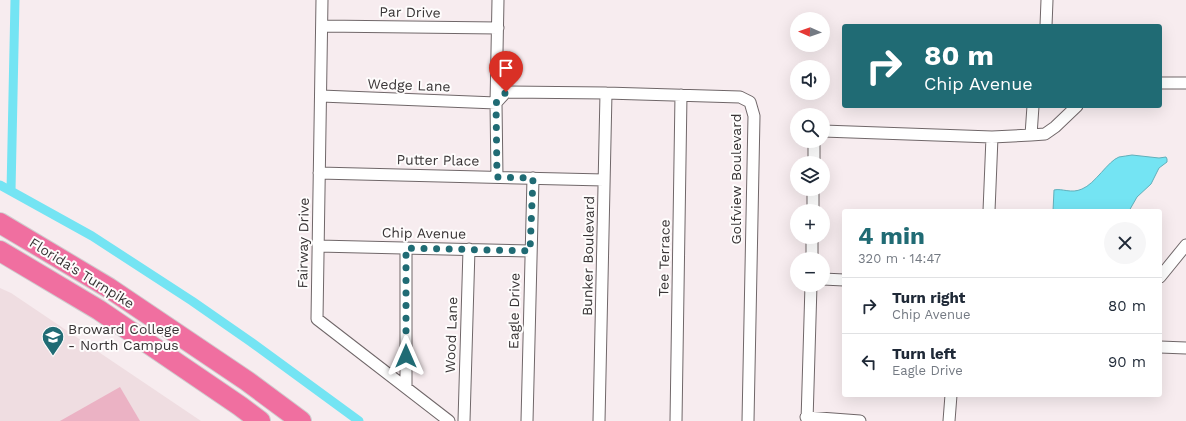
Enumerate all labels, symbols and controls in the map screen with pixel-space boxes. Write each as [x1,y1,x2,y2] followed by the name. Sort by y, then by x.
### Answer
[379,3,441,21] street label: Par Drive
[790,12,830,52] north arrow
[790,12,830,292] map controls
[924,39,994,72] text: 80 m
[858,40,910,92] icon: right
[489,51,523,92] pin
[495,57,517,79] icon: arrive
[790,60,830,100] button: sound
[924,73,1033,94] text: Chip Avenue
[367,76,451,94] street label: Wedge Lane
[790,108,830,148] button: search
[728,113,744,245] street label: Golfview Boulevard
[396,151,480,169] street label: Putter Place
[790,156,830,196] button: layers
[579,196,597,316] street label: Bunker Boulevard
[294,198,312,288] street label: Fairway Drive
[790,204,830,244] button: +
[655,219,673,297] street label: Tee Terrace
[858,222,925,250] text: 4 min
[1104,222,1146,264] button: close
[382,224,466,242] street label: Chip Avenue
[27,234,137,312] street label: Florida's Turnpike
[858,251,941,266] text: 320 m · 14:47
[790,252,830,292] button: −
[505,273,523,349] street label: Eagle Drive
[892,289,965,307] text: Turn right
[858,295,880,317] icon: right
[442,297,460,373] street label: Wood Lane
[1108,297,1146,315] text: 80 m
[892,307,970,322] text: Chip Avenue
[68,321,180,353] place label: Broward College - North Campus
[40,324,66,357] school or university icon: Broward College - North Campus
[385,335,427,377] position arrow
[892,345,956,363] text: Turn left
[858,351,880,373] icon: left
[1108,353,1146,371] text: 90 m
[892,363,963,378] text: Eagle Drive

